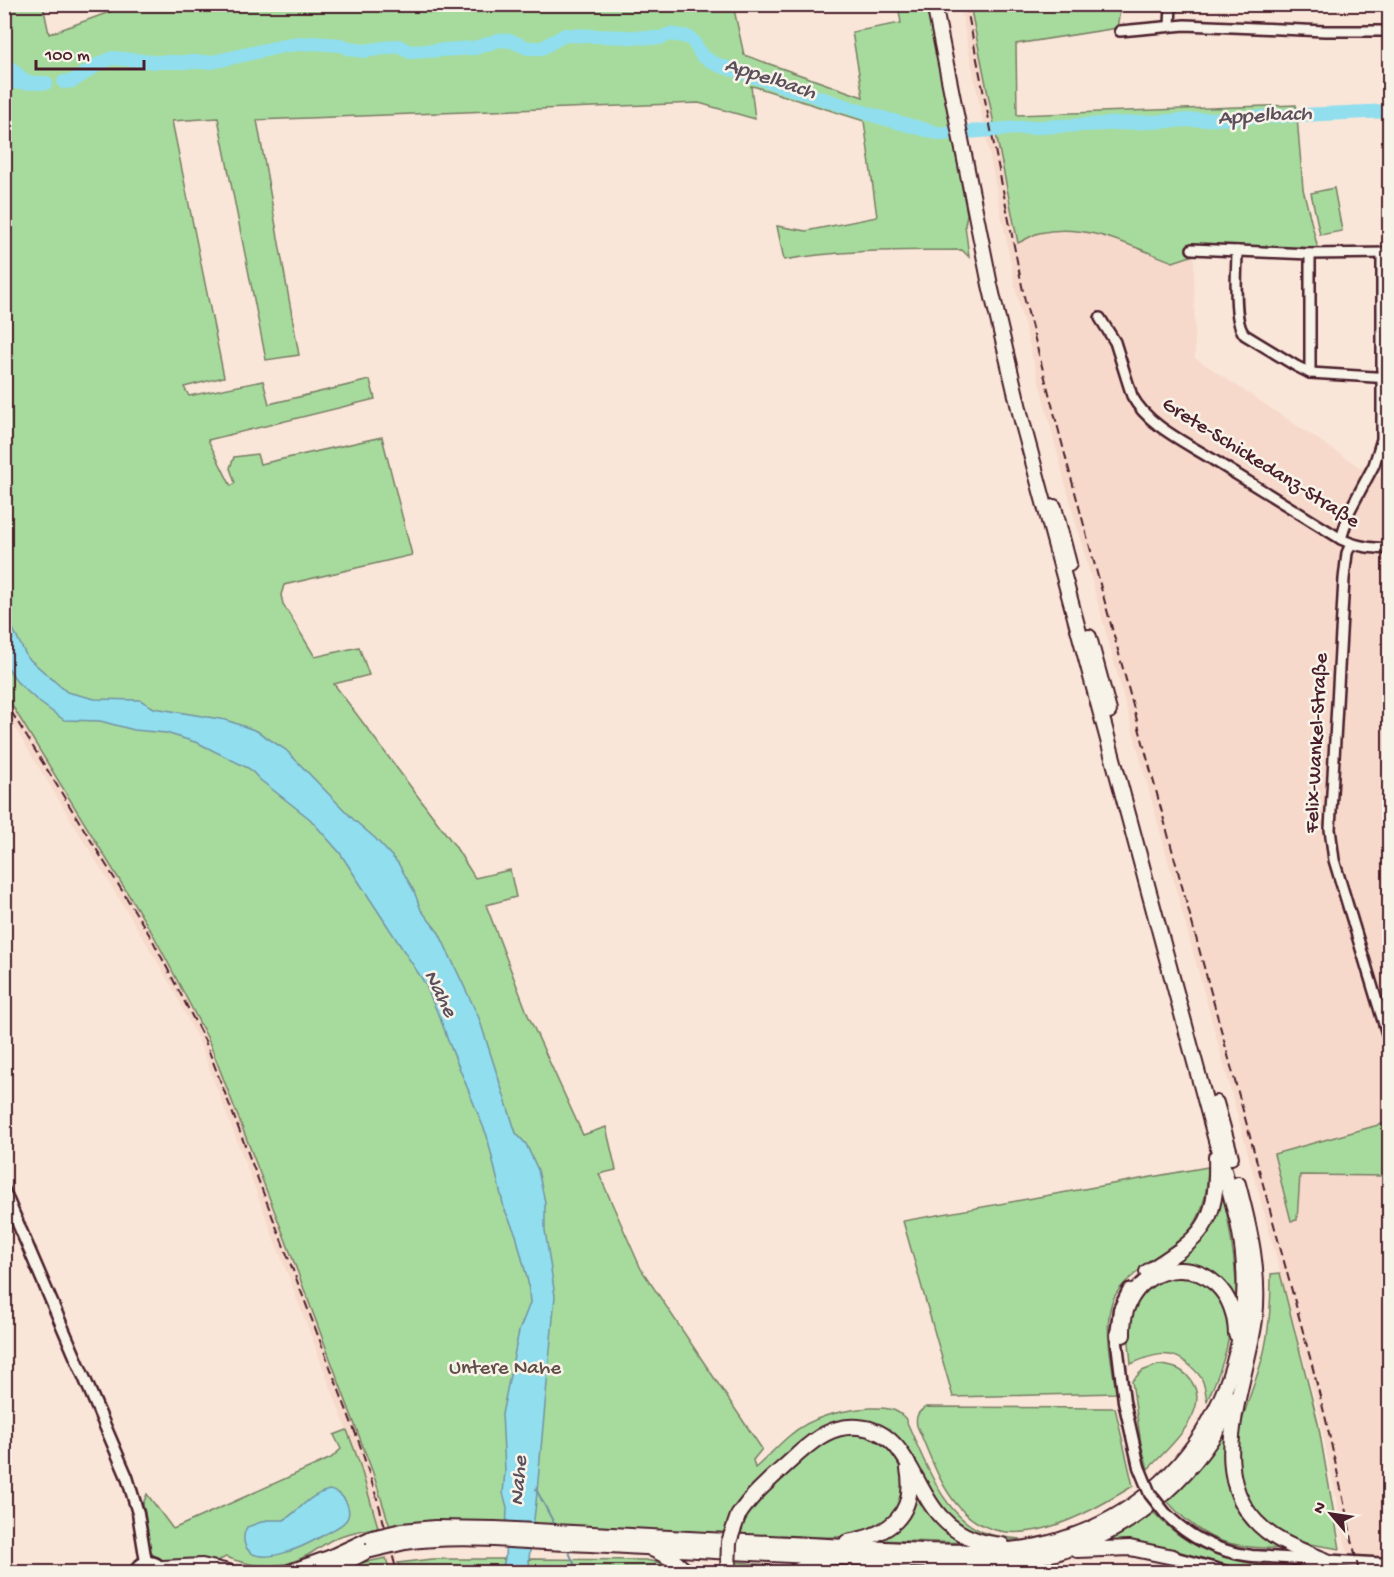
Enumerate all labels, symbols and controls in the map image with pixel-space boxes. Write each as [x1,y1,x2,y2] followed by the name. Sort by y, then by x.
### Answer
[36,33,144,71] scale bar
[44,46,90,67] text: 100 m
[721,53,819,107] water label: Appelbach
[1217,102,1313,132] water label: Appelbach
[1157,393,1364,536] street label: Grete-Schickedanz-Straße
[1301,651,1335,835] street label: Felix-Wankel-Straße
[416,966,463,1024] water label: Nahe
[449,1357,562,1382] park label: Untere Nahe
[505,1454,535,1507] water label: Nahe
[1301,1484,1361,1544] north arrow
[1310,1499,1332,1518] text: N

